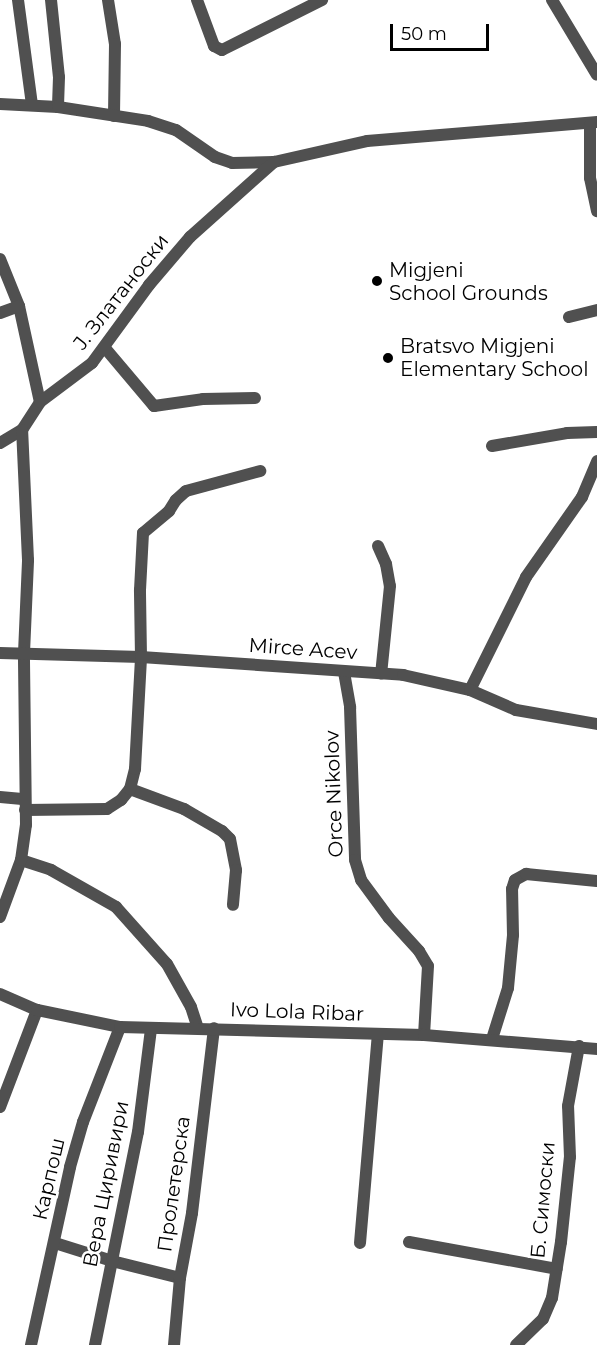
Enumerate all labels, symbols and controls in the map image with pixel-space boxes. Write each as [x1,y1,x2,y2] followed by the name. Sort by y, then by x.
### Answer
[393,12,492,50] scale bar
[401,23,447,45] text: 50 m
[68,229,174,355] street label: Ј. Златаноски
[389,258,548,305] place label: Migjeni School Grounds
[370,274,384,288] marker: Migjeni School Grounds
[400,334,589,381] place label: Bratsvo Migjeni Elementary School
[381,351,395,365] marker: Bratsvo Migjeni Elementary School
[248,633,358,665] street label: Mirce Acev
[320,730,348,858] street label: Orce Nikolov
[230,998,364,1026] street label: Ivo Lola Ribar
[78,1099,134,1269] street label: Вера Циривири
[153,1115,195,1253] street label: Пролетерска
[28,1135,70,1223] street label: Карпош
[526,1141,560,1259] street label: Б. Симоски

